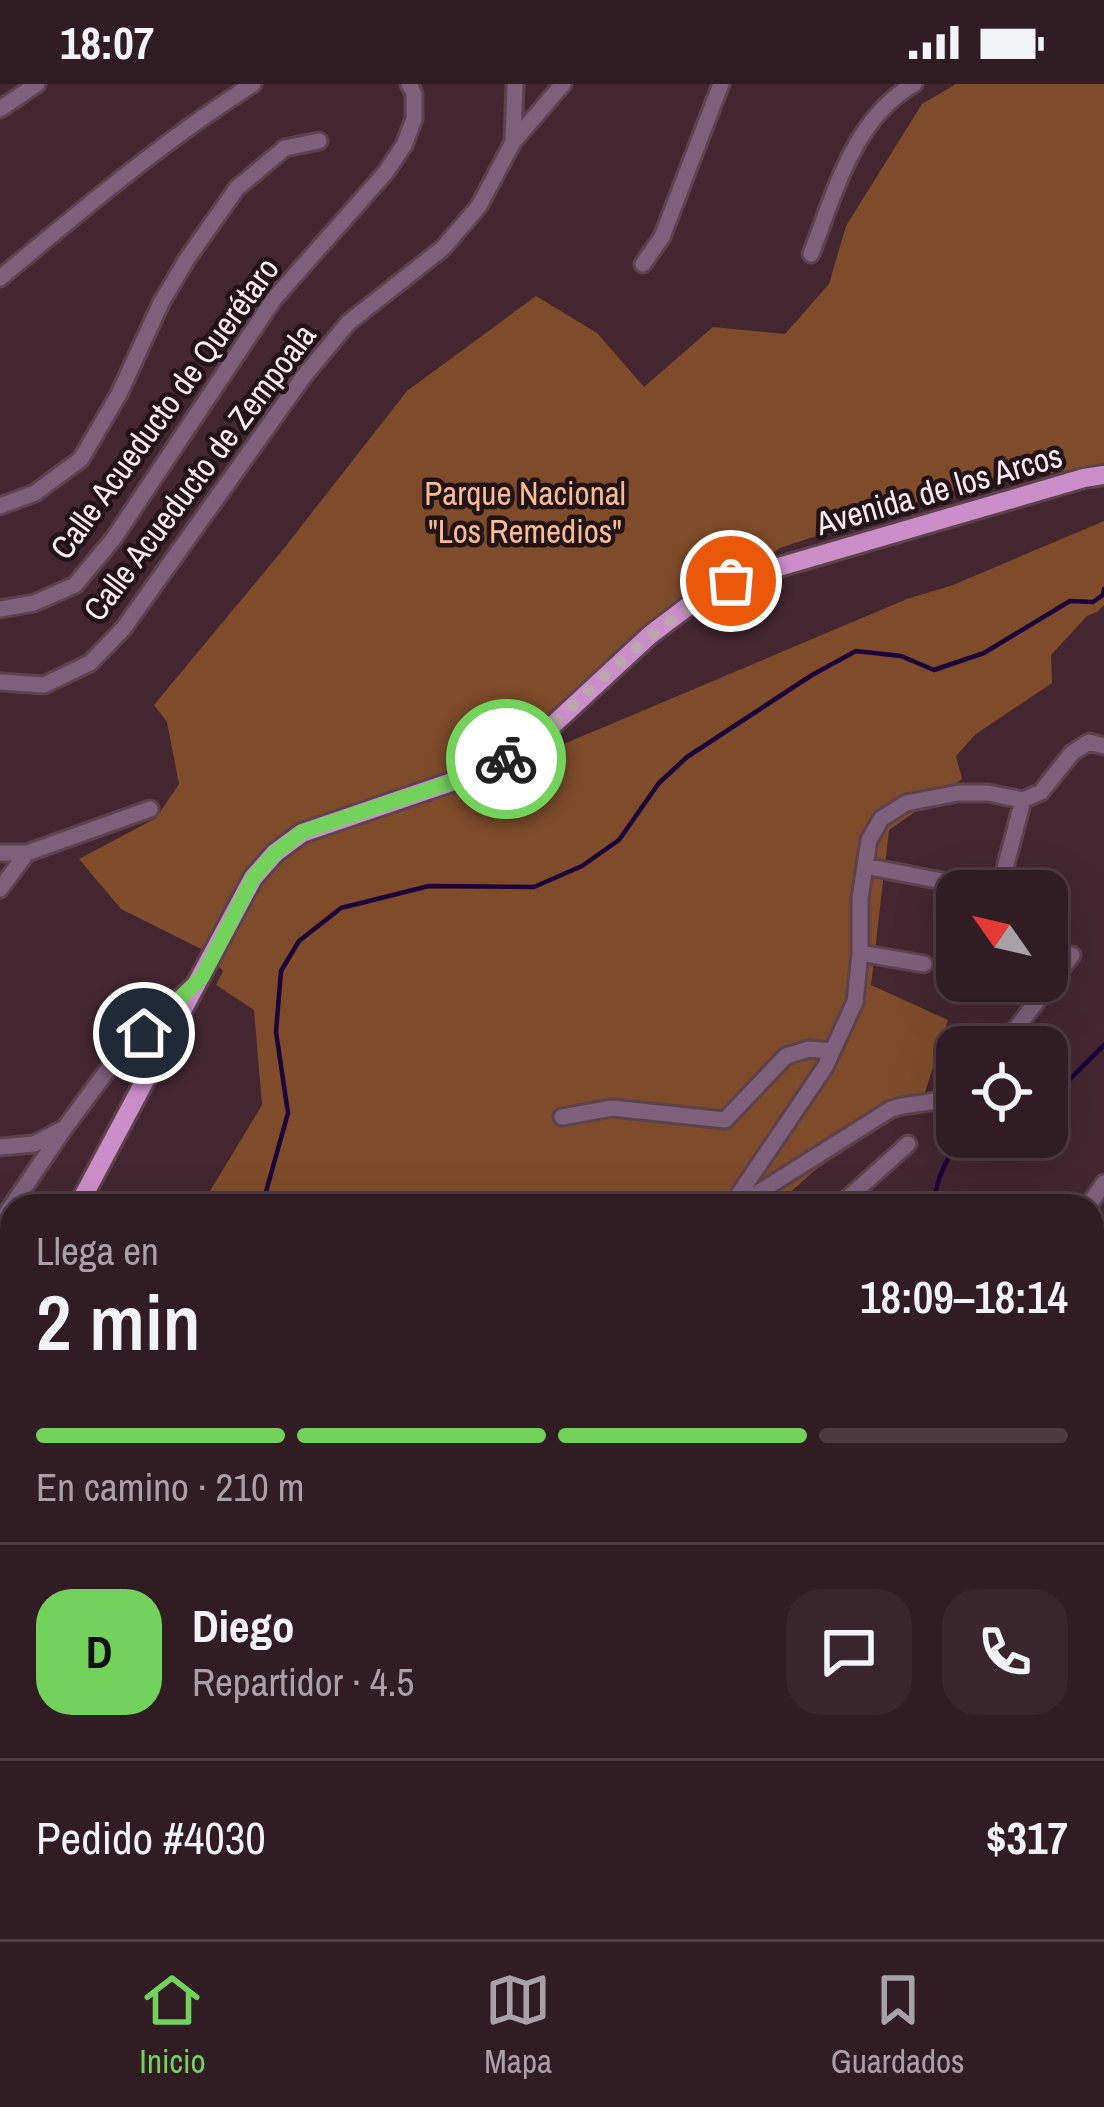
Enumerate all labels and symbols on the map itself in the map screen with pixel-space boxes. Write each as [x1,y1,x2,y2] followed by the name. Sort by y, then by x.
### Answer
[40,248,288,568] street label: Calle Acueducto de Querétaro
[73,315,325,629] street label: Calle Acueducto de Zempoala
[810,433,1067,545] street label: Avenida de los Arcos
[424,471,626,553] park label: Parque Nacional "Los Remedios"
[680,530,782,632] pin
[446,699,566,819] courier
[936,870,1068,1002] north arrow
[93,982,195,1084] pin

